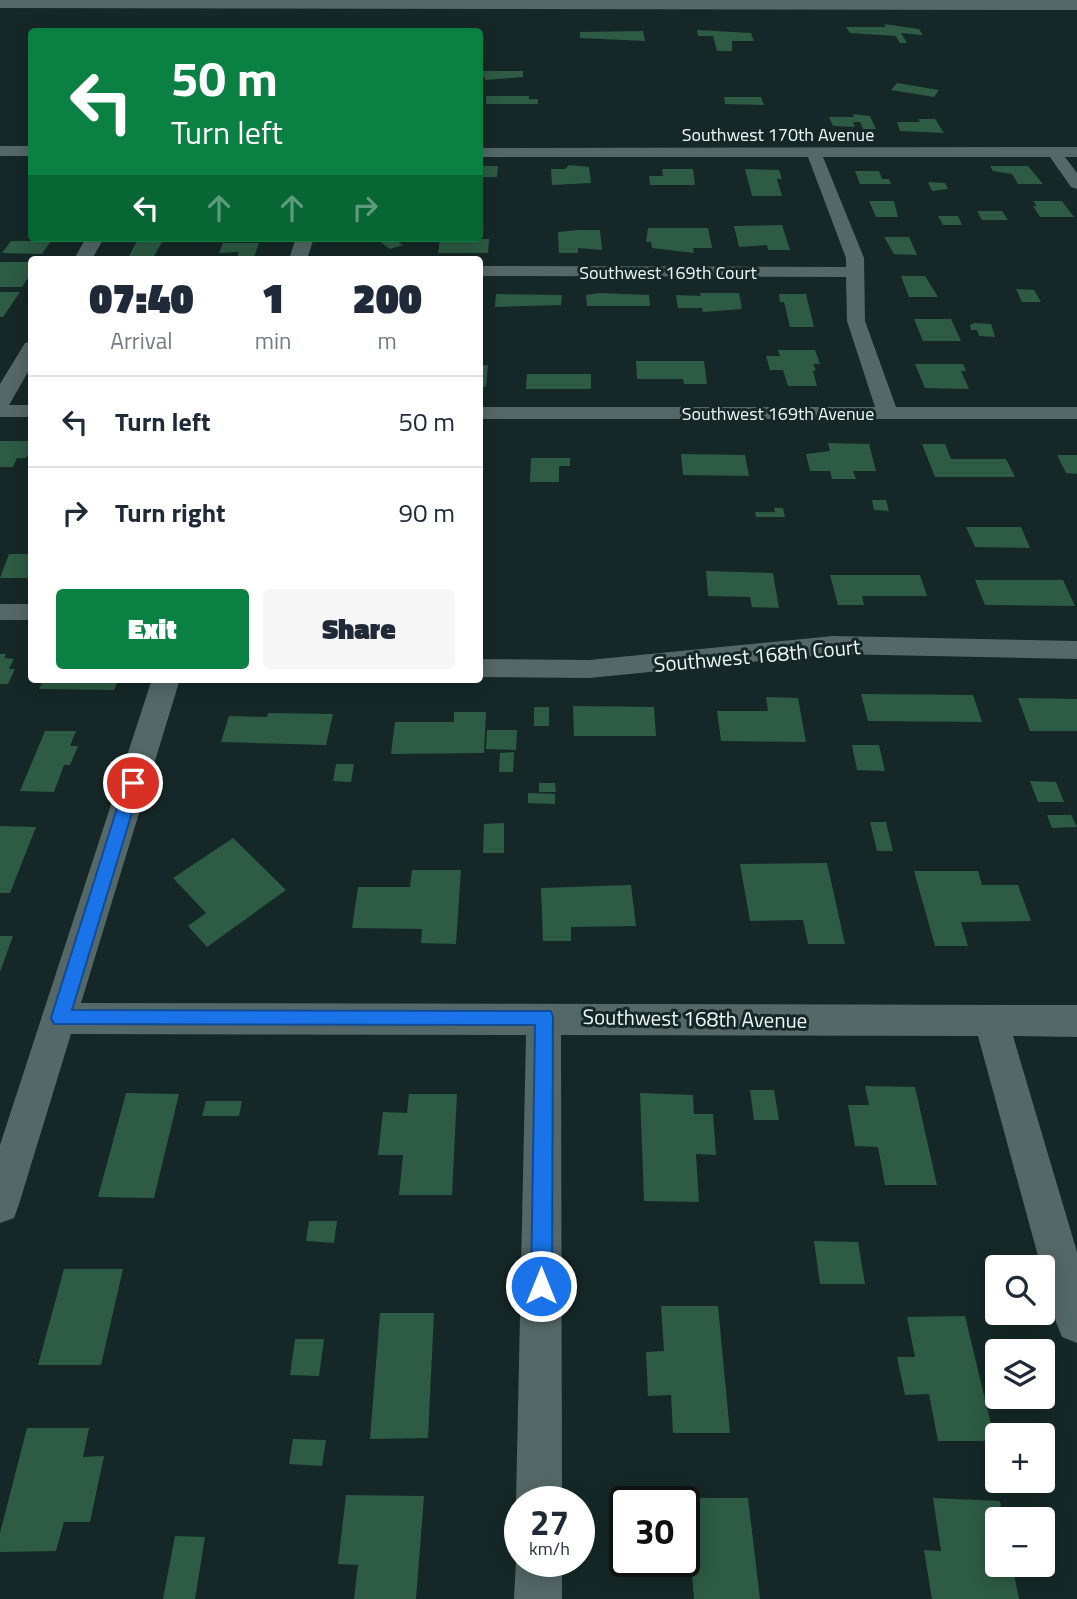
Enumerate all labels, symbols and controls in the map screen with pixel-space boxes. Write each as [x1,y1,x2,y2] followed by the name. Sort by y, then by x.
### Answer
[171,40,278,115] text: 50 m
[56,56,147,147] icon: left
[171,108,283,156] text: Turn left
[682,121,874,148] street label: Southwest 170th Avenue
[127,189,165,227] icon: left
[200,189,238,227] icon: ahead
[273,189,311,227] icon: ahead
[346,189,384,227] icon: right
[579,259,757,286] street label: Southwest 169th Court
[89,265,194,329] text: 07:40
[262,265,285,329] text: 1
[353,265,422,329] text: 200
[110,323,173,358] text: Arrival
[255,323,291,358] text: min
[378,323,397,358] text: m
[682,400,874,427] street label: Southwest 169th Avenue
[115,402,210,441] text: Turn left
[398,402,455,441] text: 50 m
[56,403,94,441] icon: left
[115,493,226,532] text: Turn right
[398,493,455,532] text: 90 m
[56,494,94,532] icon: right
[56,589,249,669] button: Exit
[263,589,455,669] button: Share
[652,630,862,680] street label: Southwest 168th Court
[103,753,163,813] pin
[114,764,152,802] icon: arrive
[582,1000,808,1036] street label: Southwest 168th Avenue
[504,1249,578,1323] position arrow
[985,1255,1055,1577] map controls
[985,1255,1055,1325] button: search
[985,1339,1055,1409] button: layers
[985,1423,1055,1493] button: +
[609,1486,700,1577] speed limit sign: 30
[530,1495,569,1549] text: 27
[985,1507,1055,1577] button: −
[529,1535,570,1562] text: km/h

